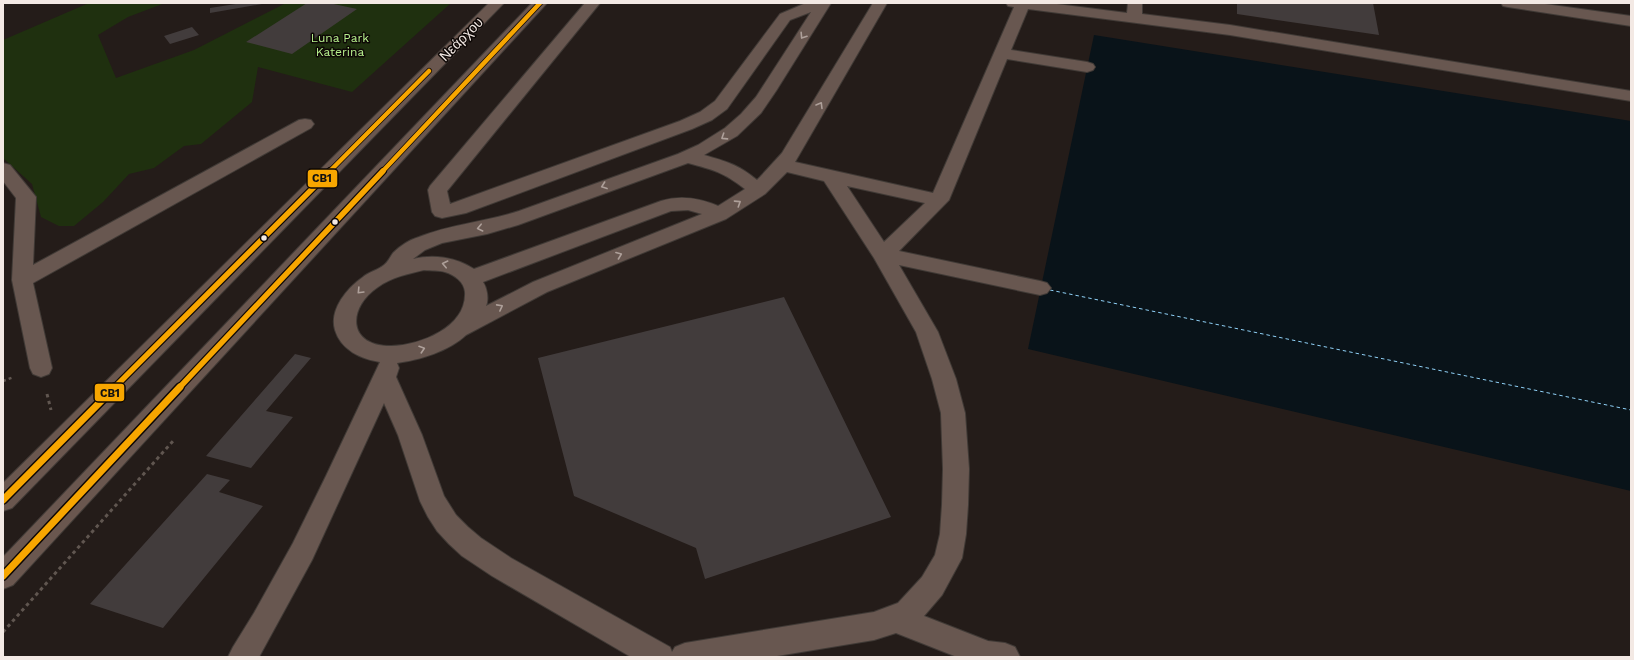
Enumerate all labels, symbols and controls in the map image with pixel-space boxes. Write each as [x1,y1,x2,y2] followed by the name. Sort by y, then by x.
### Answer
[436,14,486,64] street label: Νεάρχου
[311,31,369,59] park label: Luna Park Katerina
[800,32,808,39] one-way arrow
[815,102,823,109] one-way arrow
[721,133,728,140] one-way arrow
[307,169,338,188] line badge: CB1
[312,172,332,185] text: CB1
[600,182,607,190] one-way arrow
[734,201,741,208] one-way arrow
[330,217,340,227] unlabelled marker
[477,224,484,232] one-way arrow
[259,233,269,243] unlabelled marker
[616,251,623,259] one-way arrow
[442,260,449,269] one-way arrow
[357,286,365,294] one-way arrow
[496,304,503,312] one-way arrow
[418,345,425,354] one-way arrow
[94,383,125,402] line badge: CB1
[100,387,120,400] text: CB1

